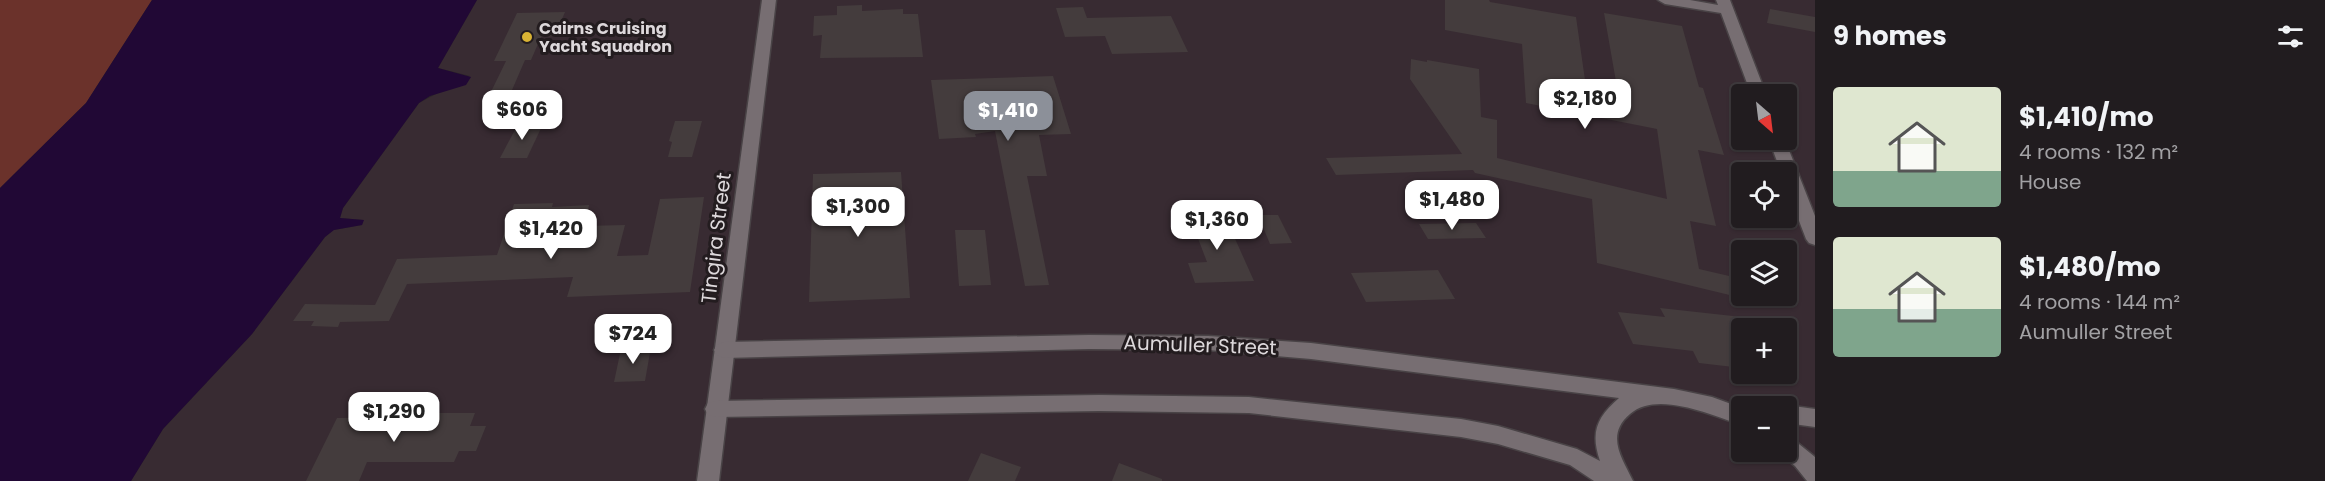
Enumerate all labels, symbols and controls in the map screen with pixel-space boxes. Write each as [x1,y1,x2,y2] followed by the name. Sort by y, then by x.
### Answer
[539,17,672,58] place label: Cairns Cruising Yacht Squadron
[1833,18,1947,54] text: 9 homes
[2274,20,2307,53] icon: filters
[520,30,534,44] marker: Cairns Cruising Yacht Squadron
[1536,79,1634,130] pin: $2,180
[1553,84,1617,112] text: $2,180
[1731,84,1797,150] north arrow
[1731,84,1797,462] map controls
[486,90,558,141] pin: $606
[959,91,1057,142] pin: $1,410
[496,95,548,123] text: $606
[978,96,1038,124] text: $1,410
[2019,99,2154,135] text: $1,410/mo
[1881,111,1953,183] icon: home
[2019,138,2178,166] text: 4 rooms · 132 m²
[1731,162,1797,228] button: locate
[2019,168,2081,196] text: House
[694,171,738,305] street label: Tingira Street
[1403,180,1501,231] pin: $1,480
[1419,185,1485,213] text: $1,480
[809,187,907,238] pin: $1,300
[826,192,890,220] text: $1,300
[1168,200,1266,251] pin: $1,360
[1185,205,1249,233] text: $1,360
[502,209,600,260] pin: $1,420
[519,214,583,242] text: $1,420
[1731,240,1797,306] button: layers
[2019,249,2161,285] text: $1,480/mo
[1881,261,1953,333] icon: home
[2019,288,2180,316] text: 4 rooms · 144 m²
[597,314,669,365] pin: $724
[1731,318,1797,384] button: +
[2019,318,2172,346] text: Aumuller Street
[609,319,657,347] text: $724
[1123,328,1277,362] street label: Aumuller Street
[345,392,443,443] pin: $1,290
[1731,396,1797,462] button: −
[362,397,426,425] text: $1,290

